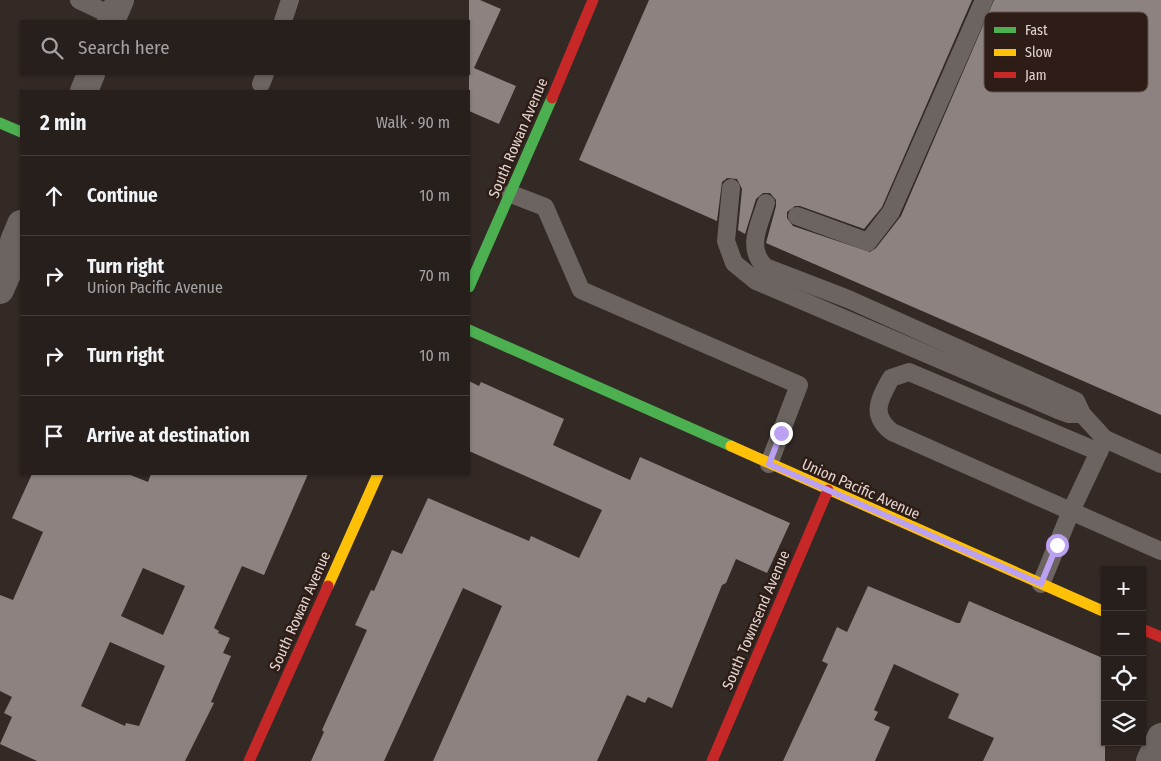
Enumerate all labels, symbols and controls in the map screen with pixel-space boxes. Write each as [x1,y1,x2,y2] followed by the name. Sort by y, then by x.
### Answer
[984,12,1148,92] legend
[20,20,470,75] search box
[1025,22,1048,39] text: Fast
[38,34,66,62] icon: search
[78,36,170,59] text: Search here
[1025,44,1052,61] text: Slow
[1025,67,1046,84] text: Jam
[485,75,551,201] street label: South Rowan Avenue
[40,110,87,136] text: 2 min
[376,113,450,132] text: Walk · 90 m
[40,182,68,210] icon: ahead
[87,184,158,207] text: Continue
[419,186,450,205] text: 10 m
[87,255,164,278] text: Turn right
[40,262,68,290] icon: right
[419,266,450,285] text: 70 m
[87,278,223,297] text: Union Pacific Avenue
[40,342,68,370] icon: right
[87,344,164,367] text: Turn right
[419,346,450,365] text: 10 m
[40,422,68,450] icon: arrive
[770,422,793,445] route end
[87,424,250,447] text: Arrive at destination
[799,455,923,523] street label: Union Pacific Avenue
[1046,534,1069,557] route start
[266,548,334,674] street label: South Rowan Avenue
[718,548,794,692] street label: South Townsend Avenue
[1101,566,1146,746] map controls
[1101,566,1146,611] button: +
[1101,611,1146,656] button: −
[1101,656,1146,701] button: locate
[1101,701,1146,746] button: layers

